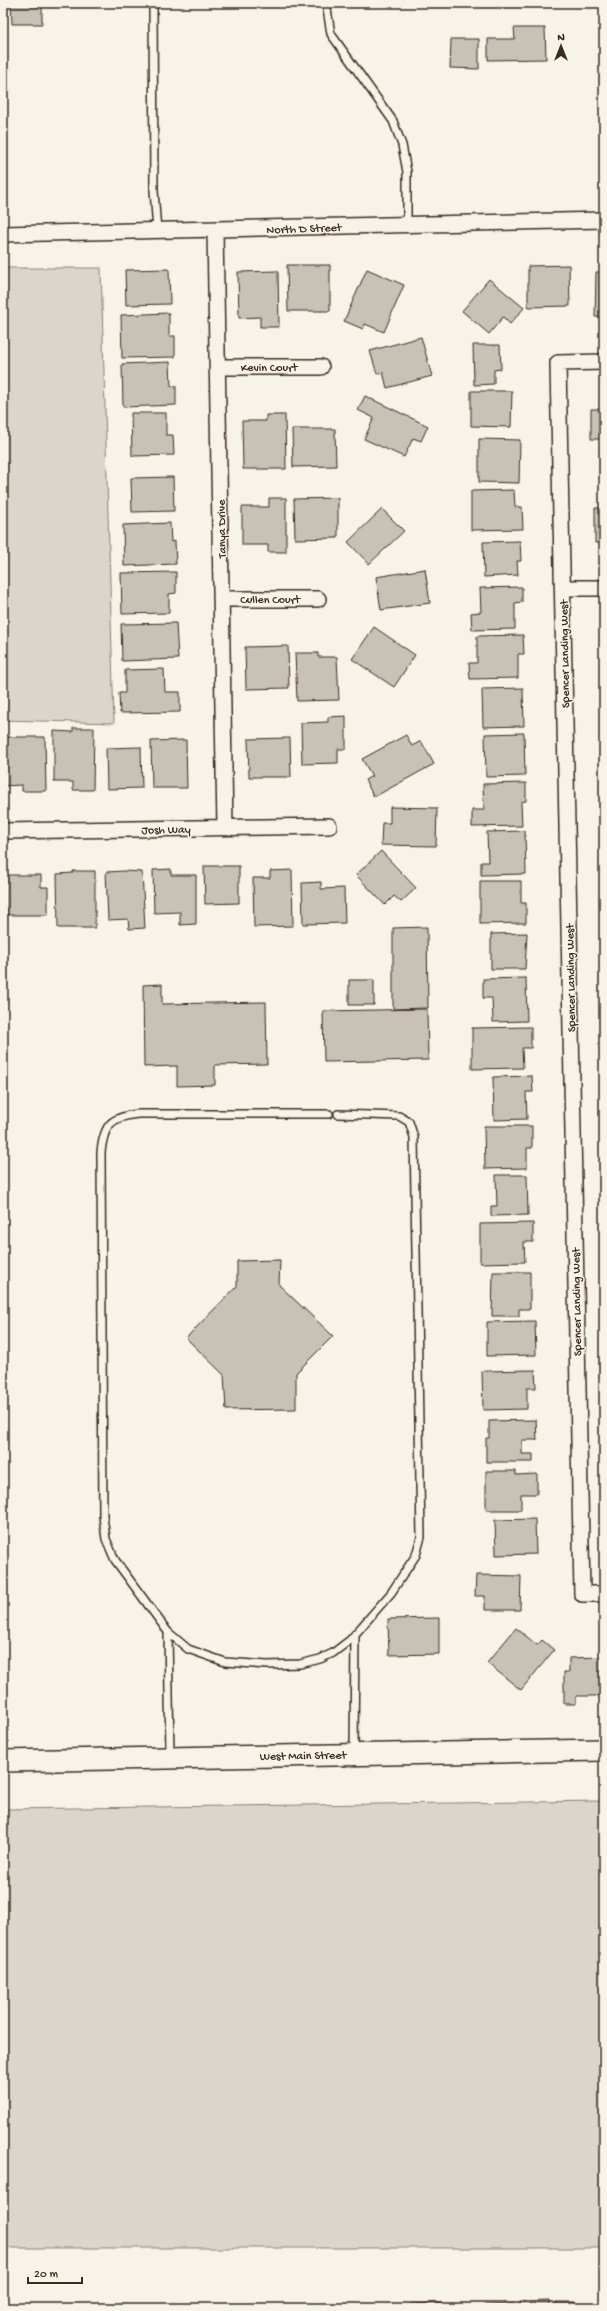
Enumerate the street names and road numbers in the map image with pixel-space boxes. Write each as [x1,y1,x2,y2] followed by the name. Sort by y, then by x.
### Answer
[266,222,343,238] street label: North D Street
[241,362,298,376] street label: Kevin Court
[215,499,231,559] street label: Tanya Drive
[240,594,301,608] street label: Cullen Court
[558,599,574,708] street label: Spencer Landing West
[141,824,191,838] street label: Josh Way
[564,923,580,1032] street label: Spencer Landing West
[570,1247,586,1356] street label: Spencer Landing West
[260,1749,348,1765] street label: West Main Street

